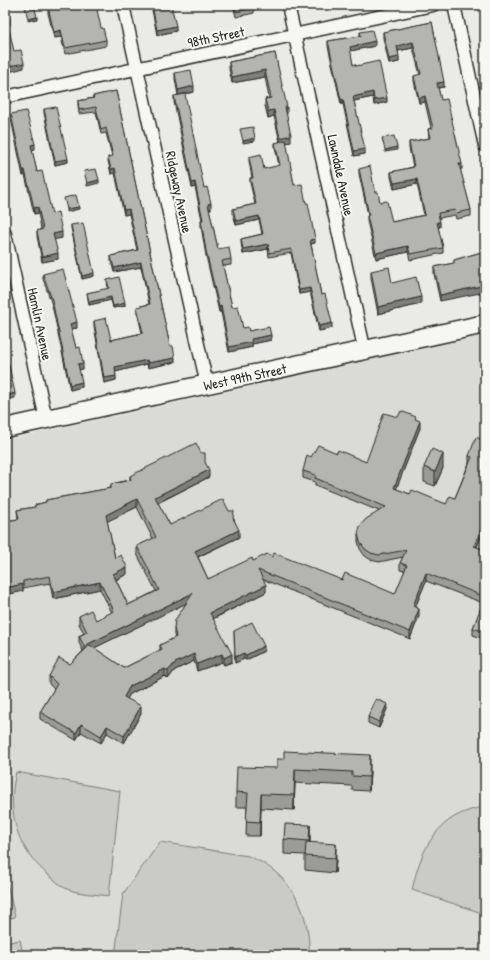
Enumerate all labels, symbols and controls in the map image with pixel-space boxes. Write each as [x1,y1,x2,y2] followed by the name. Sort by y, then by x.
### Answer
[186,21,246,52] street label: 98th Street
[324,133,359,218] street label: Lawndale Avenue
[161,149,198,235] street label: Ridgeway Avenue
[24,286,58,362] street label: Hamlin Avenue
[202,358,288,395] street label: West 99th Street

